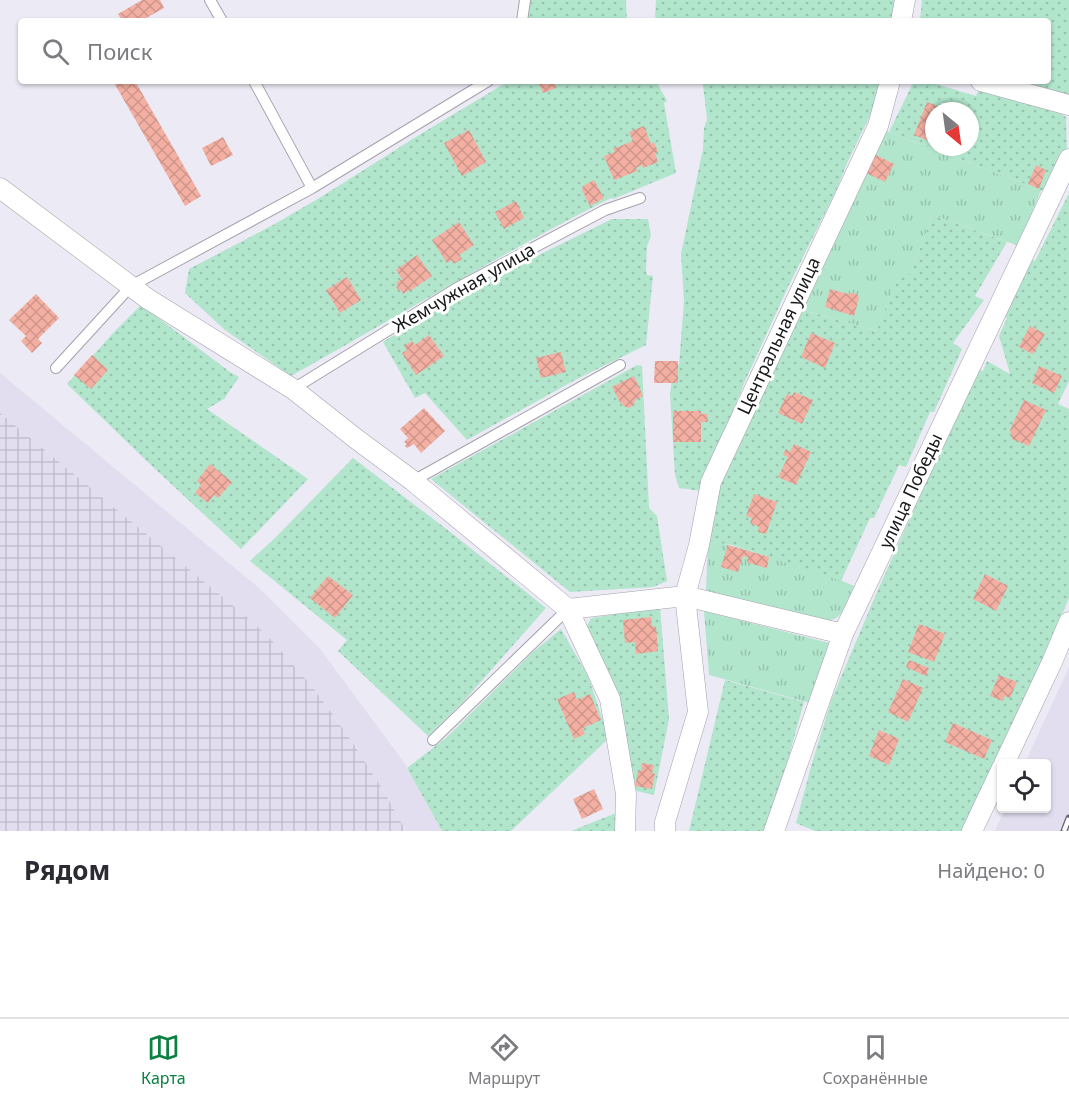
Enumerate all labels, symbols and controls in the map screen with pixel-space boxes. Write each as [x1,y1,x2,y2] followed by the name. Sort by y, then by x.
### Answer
[18,18,1051,84] search box
[39,35,72,68] icon: search
[87,36,152,66] text: Поиск
[925,102,979,156] north arrow
[388,237,539,338] street label: Жемчужная улица
[731,253,825,418] street label: Центральная улица
[873,429,947,552] street label: улица Победы
[997,759,1051,813] map controls
[997,759,1051,813] button: locate
[24,852,110,888] text: Рядом
[937,857,1045,884] text: Найдено: 0
[141,1031,186,1089] tab: Карта
[468,1031,540,1089] tab: Маршрут
[822,1031,928,1089] tab: Сохранённые

